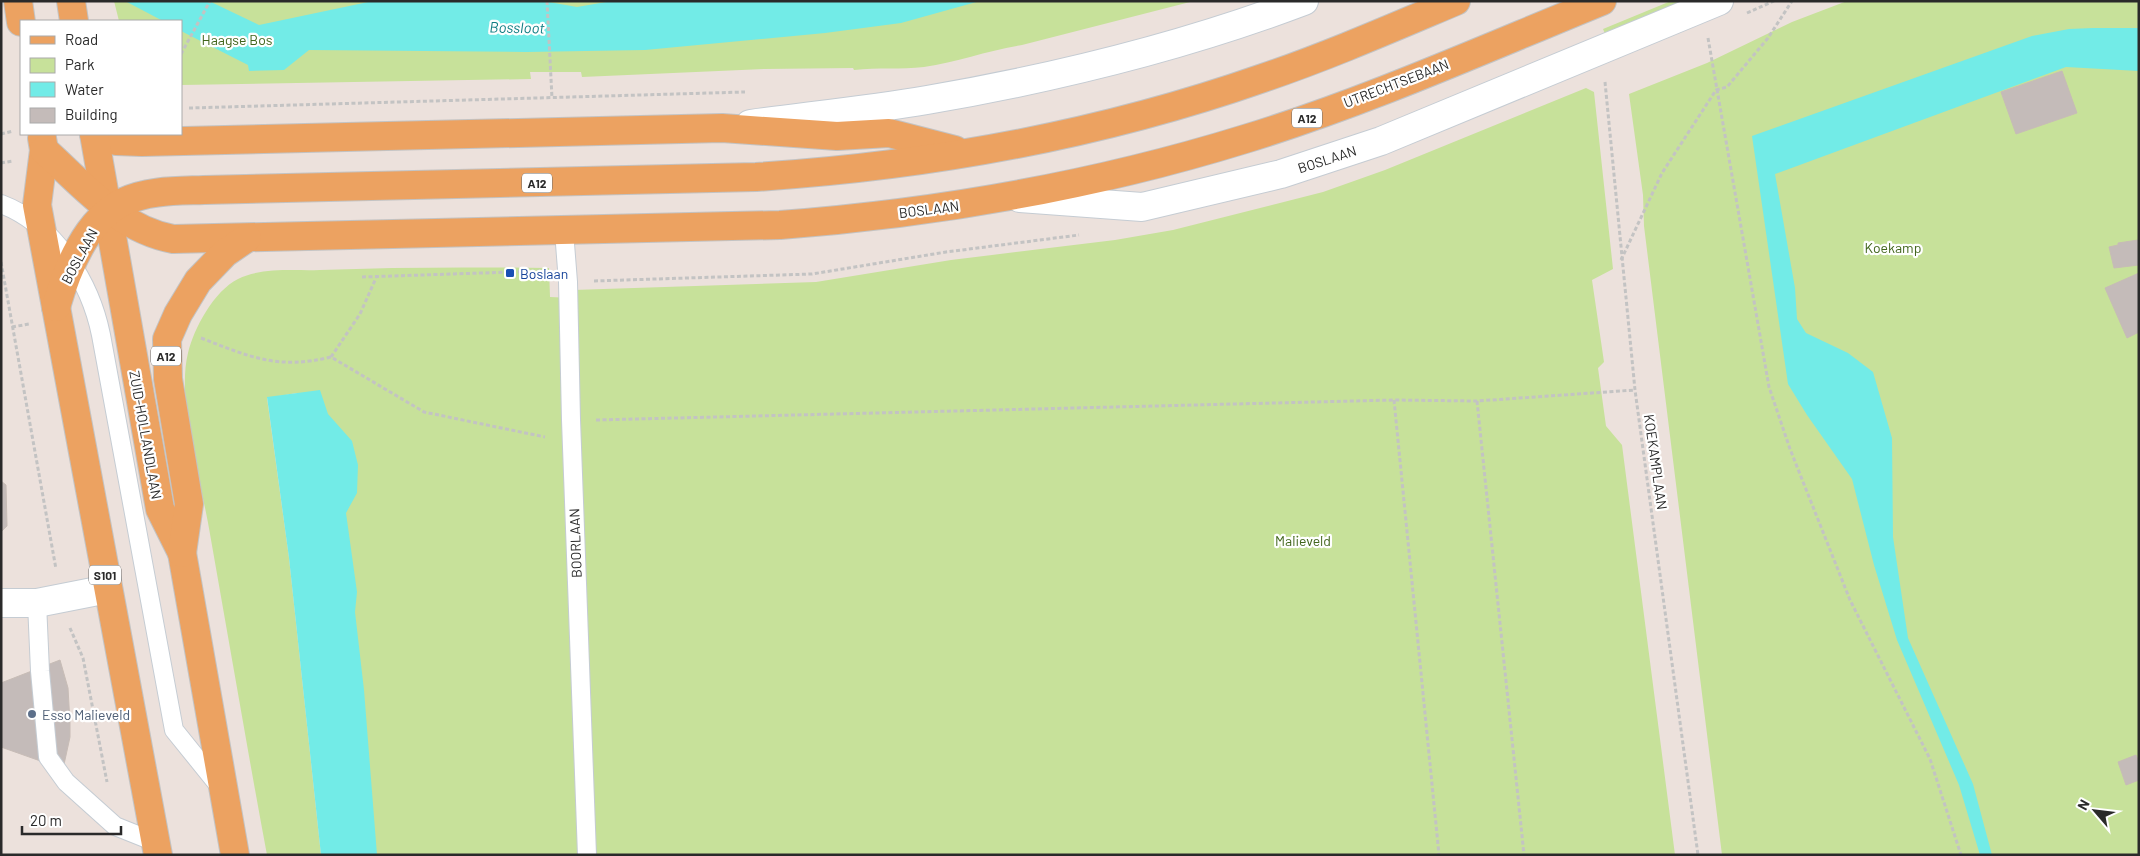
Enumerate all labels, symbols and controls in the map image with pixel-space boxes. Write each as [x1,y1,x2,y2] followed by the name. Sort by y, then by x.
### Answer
[489,18,545,36] water label: Bossloot
[20,20,182,135] legend
[65,30,98,48] text: Road
[202,31,273,48] park label: Haagse Bos
[65,55,95,73] text: Park
[1341,55,1451,111] street label: UTRECHTSEBAAN
[65,80,104,98] text: Water
[65,105,118,123] text: Building
[1292,109,1322,128] road number: A12
[1296,142,1358,176] street label: BOSLAAN
[522,174,552,192] road number: A12
[898,197,960,221] street label: BOSLAAN
[57,225,101,287] street label: BOSLAAN
[1865,239,1921,256] park label: Koekamp
[520,265,568,282] place label: Boslaan
[504,267,516,279] marker: Boslaan
[151,346,181,366] road number: A12
[126,369,166,501] street label: ZUID-HOLLANDLAAN
[1641,413,1671,511] street label: KOEKAMPLAAN
[565,508,585,578] street label: BOORLAAN
[1275,532,1331,549] park label: Malieveld
[89,566,121,584] road number: S101
[42,706,130,723] place label: Esso Malieveld
[26,708,38,720] marker: Esso Malieveld
[2070,786,2120,836] north arrow
[2073,797,2093,813] text: N
[22,804,121,836] scale bar
[30,811,62,829] text: 20 m

